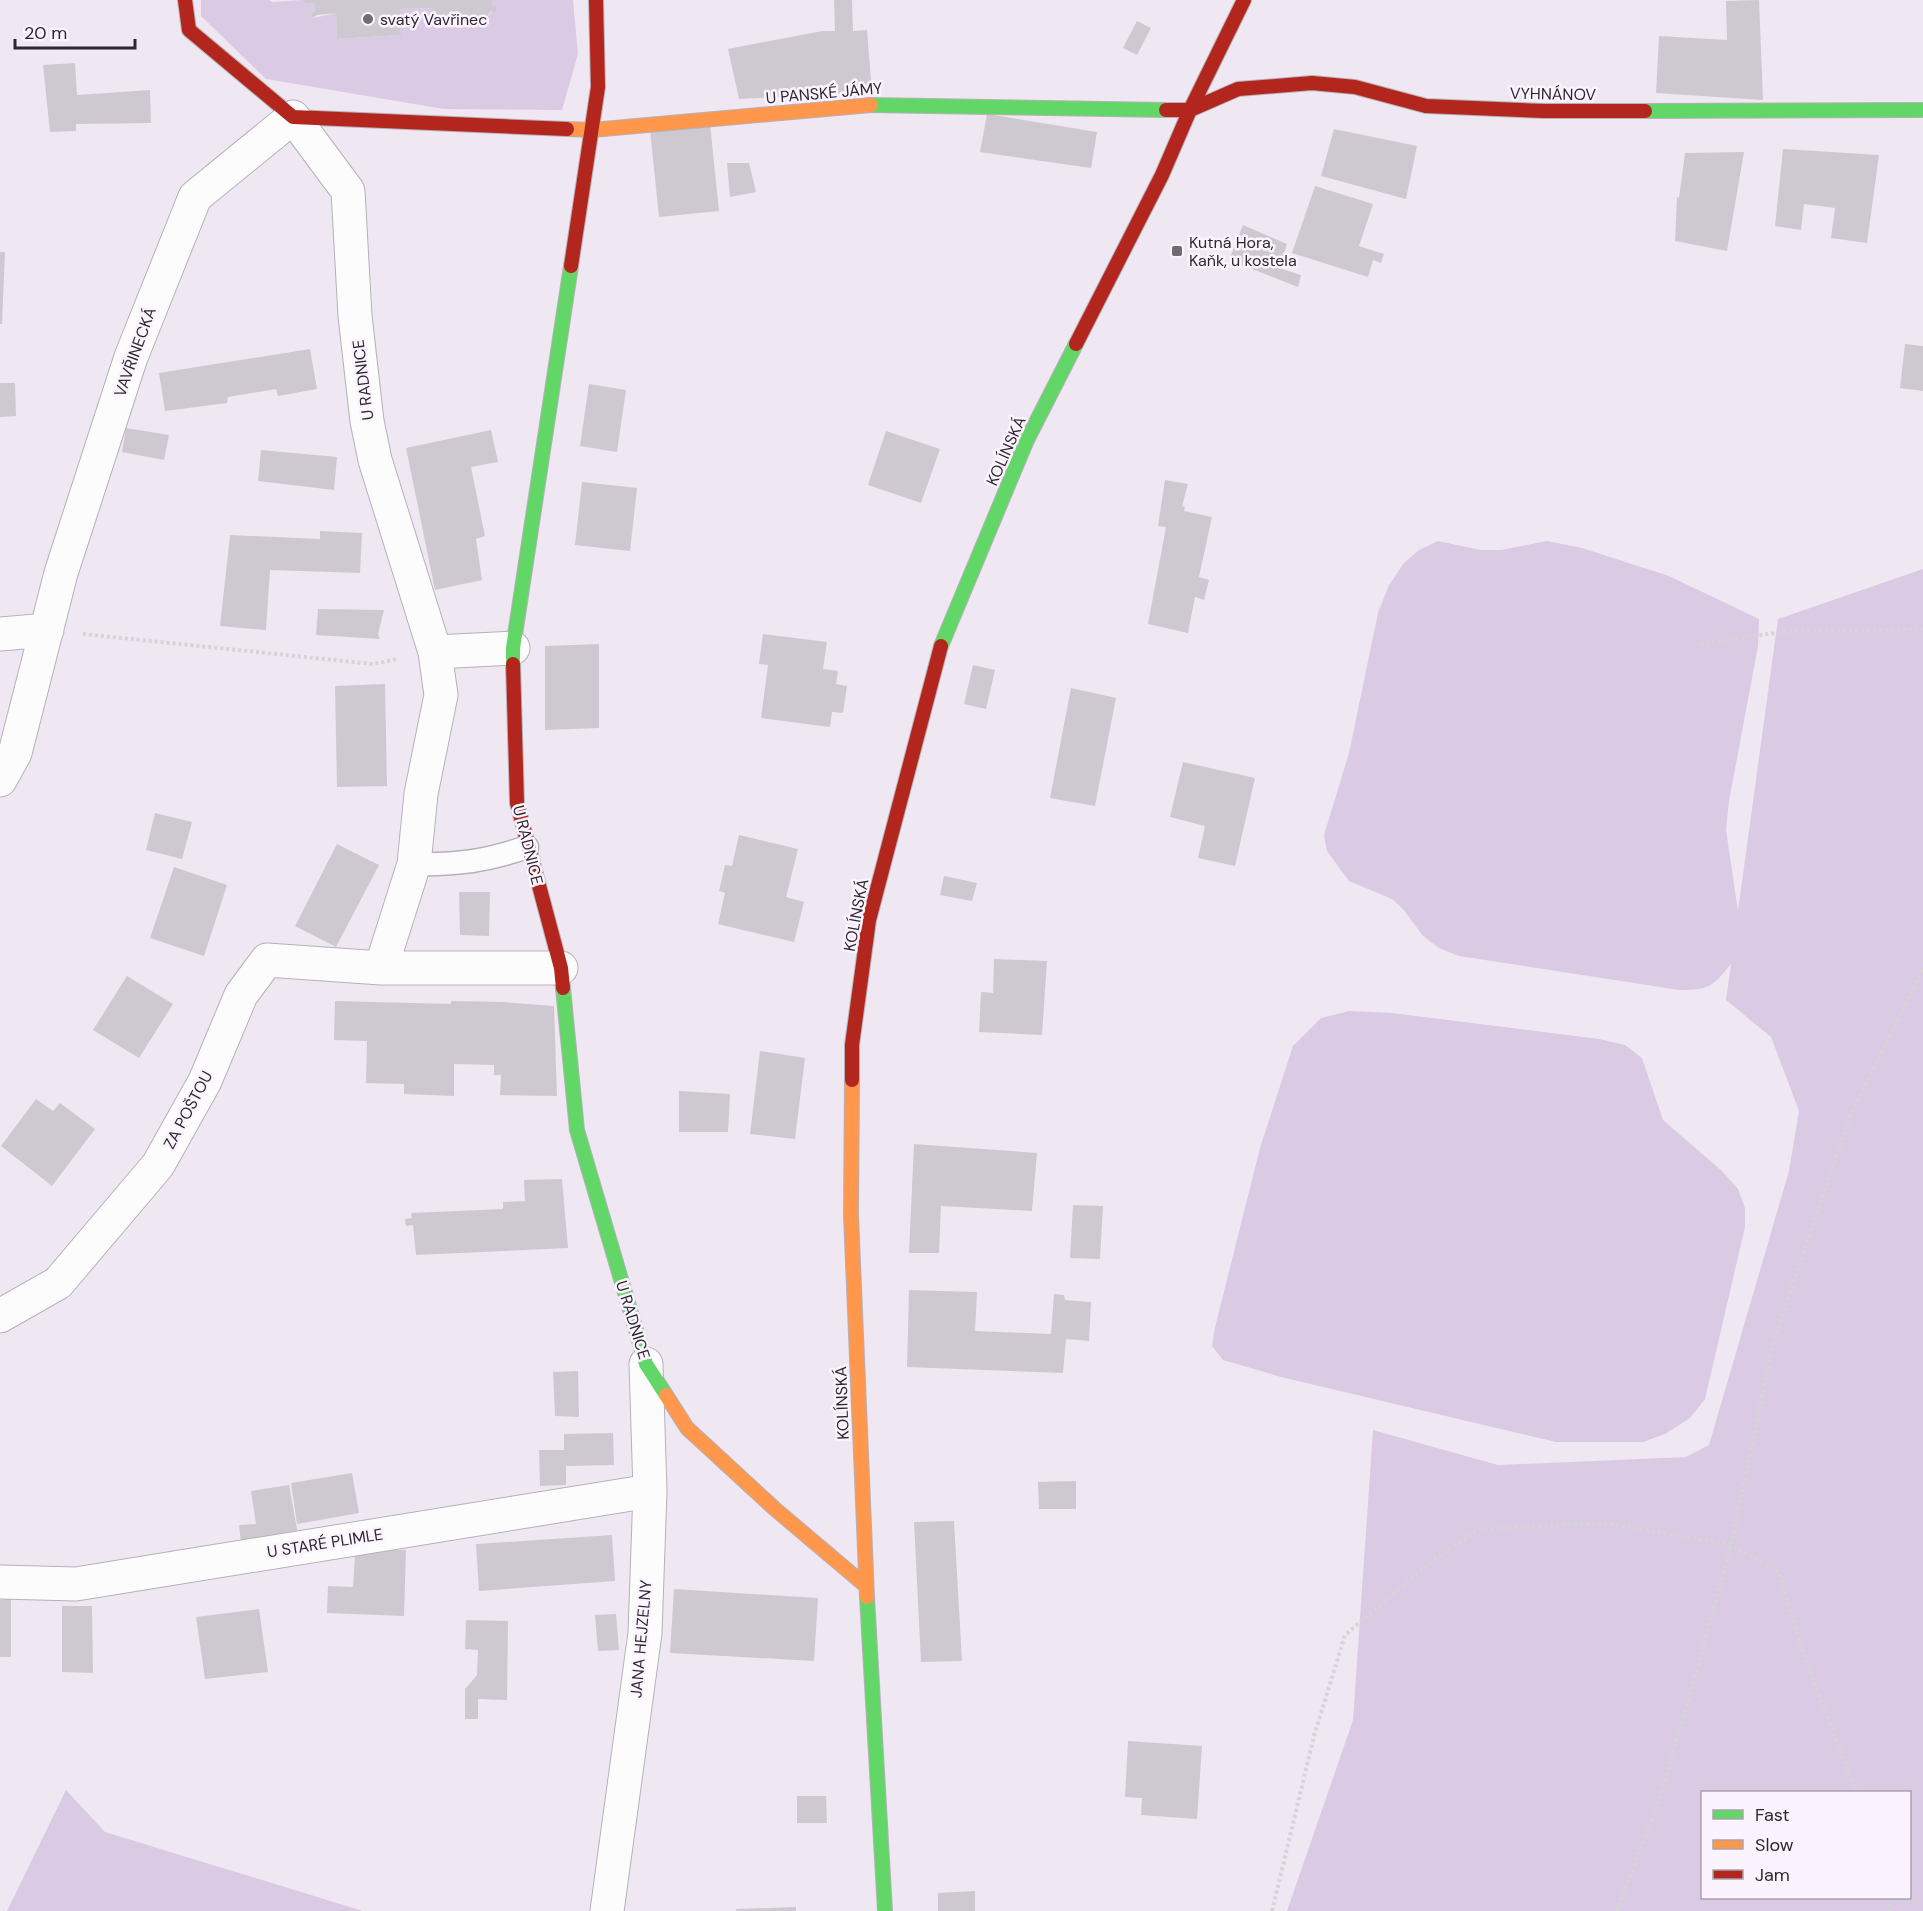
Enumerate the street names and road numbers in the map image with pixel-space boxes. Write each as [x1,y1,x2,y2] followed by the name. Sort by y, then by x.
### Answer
[765,77,883,109] street label: U PANSKÉ JÁMY
[1510,83,1597,105] street label: VYHNÁNOV
[109,304,161,400] street label: VAVŘINECKÁ
[348,338,378,422] street label: U RADNICE
[981,413,1031,489] street label: KOLÍNSKÁ
[508,803,548,887] street label: U RADNICE
[839,877,873,953] street label: KOLÍNSKÁ
[159,1067,217,1153] street label: ZA POŠTOU
[611,1278,655,1362] street label: U RADNICE
[830,1366,854,1440] street label: KOLÍNSKÁ
[265,1523,385,1563] street label: U STARÉ PLIMLE
[625,1579,657,1699] street label: JANA HEJZELNY

